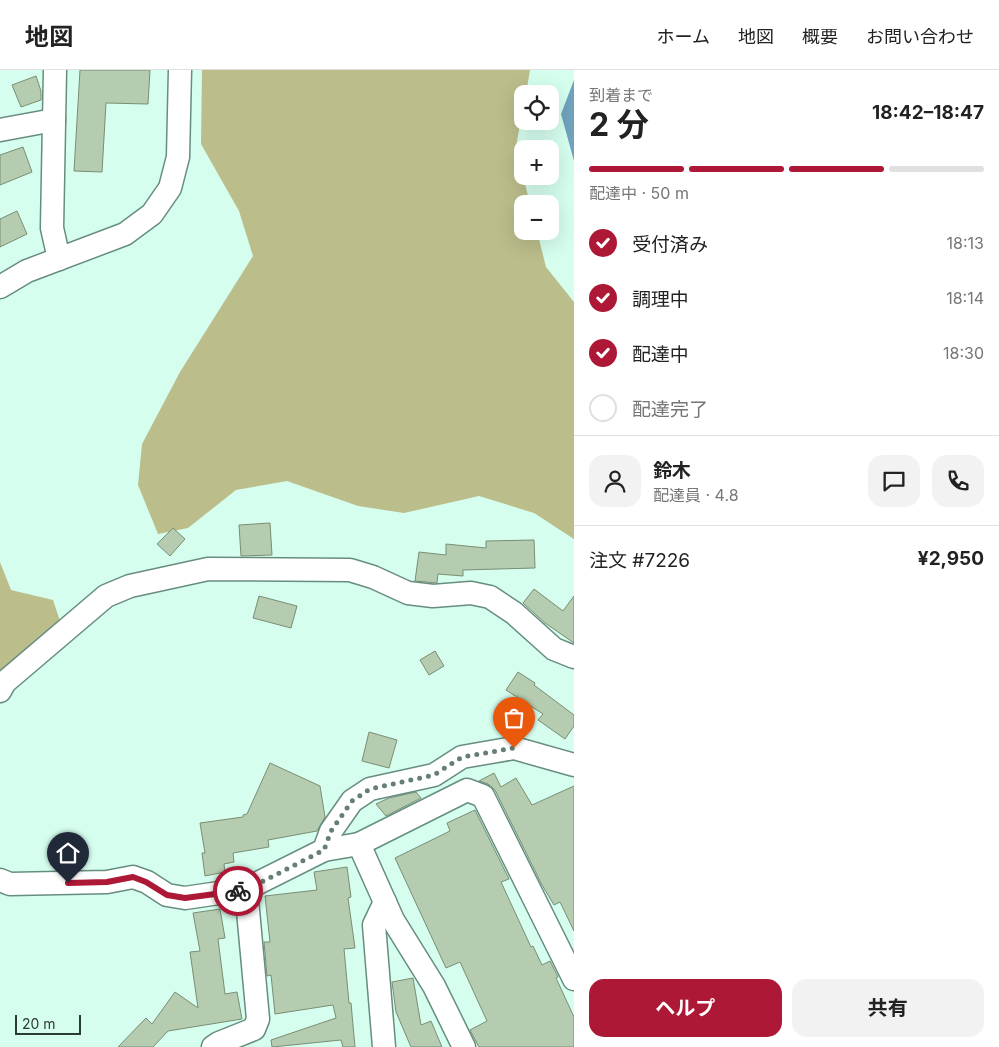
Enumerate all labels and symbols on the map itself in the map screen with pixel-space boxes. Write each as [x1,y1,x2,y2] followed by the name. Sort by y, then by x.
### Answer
[493,697,535,748] pin
[47,832,89,883] pin
[213,866,263,916] courier
[15,1012,81,1035] scale bar

